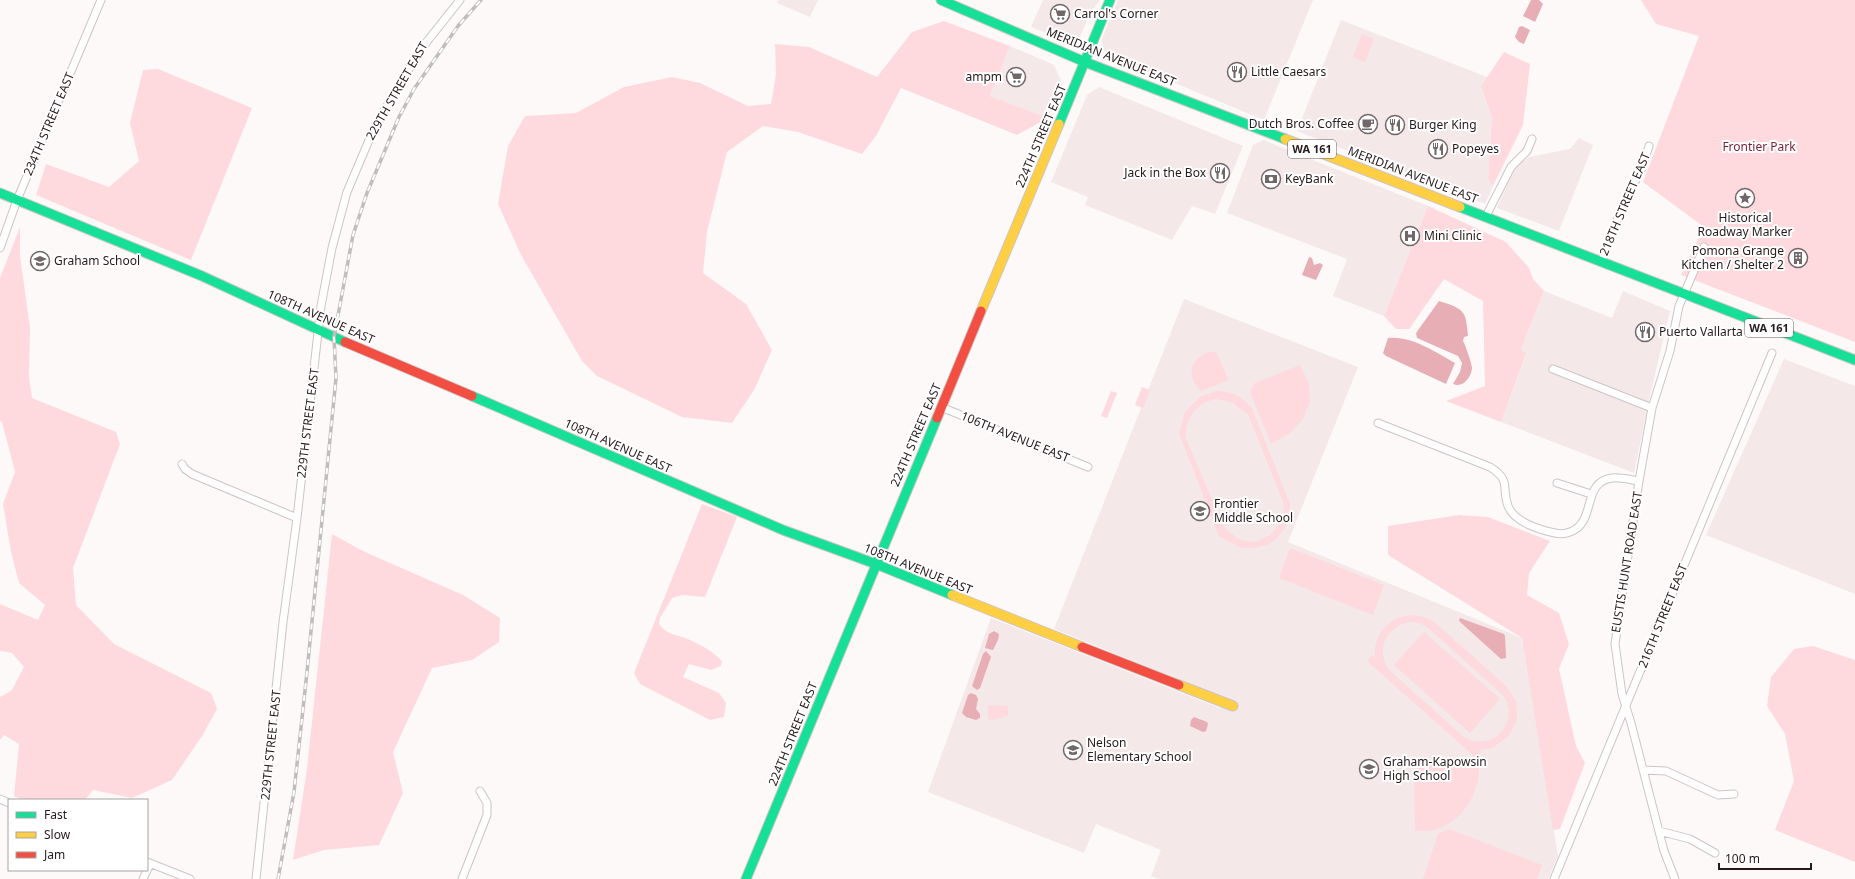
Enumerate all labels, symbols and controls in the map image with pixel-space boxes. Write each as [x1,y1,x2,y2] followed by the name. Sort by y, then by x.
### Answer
[1049,3,1071,25] supermarket icon: Carrol's Corner
[1074,5,1159,22] place label: Carrol's Corner
[1044,23,1179,90] street label: MERIDIAN AVENUE EAST
[362,38,432,143] street label: 229TH STREET EAST
[1226,61,1248,83] restaurant icon: Little Caesars
[1251,63,1327,80] place label: Little Caesars
[1005,66,1027,88] supermarket icon: ampm
[965,68,1002,85] place label: ampm
[19,69,78,178] street label: 234TH STREET EAST
[1011,81,1070,190] street label: 224TH STREET EAST
[1357,113,1379,135] cafe icon: Dutch Bros. Coffee
[1384,114,1406,136] restaurant icon: Burger King
[1249,115,1354,132] place label: Dutch Bros. Coffee
[1409,116,1477,133] place label: Burger King
[1427,138,1449,160] restaurant icon: Popeyes
[1722,138,1796,155] park label: Frontier Park
[1288,140,1336,158] road number: WA 161
[1452,140,1499,157] place label: Popeyes
[1346,142,1481,207] street label: MERIDIAN AVENUE EAST
[1595,149,1654,258] street label: 218TH STREET EAST
[1209,162,1231,184] restaurant icon: Jack in the Box
[1123,164,1207,181] place label: Jack in the Box
[1260,168,1282,190] bank icon: KeyBank
[1285,170,1334,187] place label: KeyBank
[1734,187,1756,209] place icon: Historical Roadway Marker
[1698,209,1793,240] place label: Historical Roadway Marker
[1399,225,1421,247] hospital icon: Mini Clinic
[1424,227,1482,244] place label: Mini Clinic
[1681,242,1784,273] place label: Pomona Grange Kitchen / Shelter 2
[1787,247,1809,269] building icon: Pomona Grange Kitchen / Shelter 2
[29,250,51,272] school or university icon: Graham School
[54,252,140,269] place label: Graham School
[265,285,378,348] street label: 108TH AVENUE EAST
[1745,319,1793,337] road number: WA 161
[1634,321,1656,343] restaurant icon: Puerto Vallarta
[1659,323,1743,340] place label: Puerto Vallarta
[292,367,323,479] street label: 229TH STREET EAST
[886,380,945,489] street label: 224TH STREET EAST
[958,407,1072,466] street label: 106TH AVENUE EAST
[562,414,675,477] street label: 108TH AVENUE EAST
[1607,490,1646,634] street label: EUSTIS HUNT ROAD EAST
[1214,495,1293,526] place label: Frontier Middle School
[1189,500,1211,522] school or university icon: Frontier Middle School
[861,539,975,598] street label: 108TH AVENUE EAST
[1634,561,1691,670] street label: 216TH STREET EAST
[764,679,821,788] street label: 224TH STREET EAST
[256,689,285,801] street label: 229TH STREET EAST
[1087,734,1192,765] place label: Nelson Elementary School
[1062,739,1084,761] school or university icon: Nelson Elementary School
[1383,753,1487,784] place label: Graham-Kapowsin High School
[1358,758,1380,780] school or university icon: Graham-Kapowsin High School
[8,799,148,871] legend
[44,806,68,823] text: Fast
[44,826,71,843] text: Slow
[1719,845,1811,871] scale bar
[43,846,65,863] text: Jam
[1725,850,1760,867] text: 100 m

